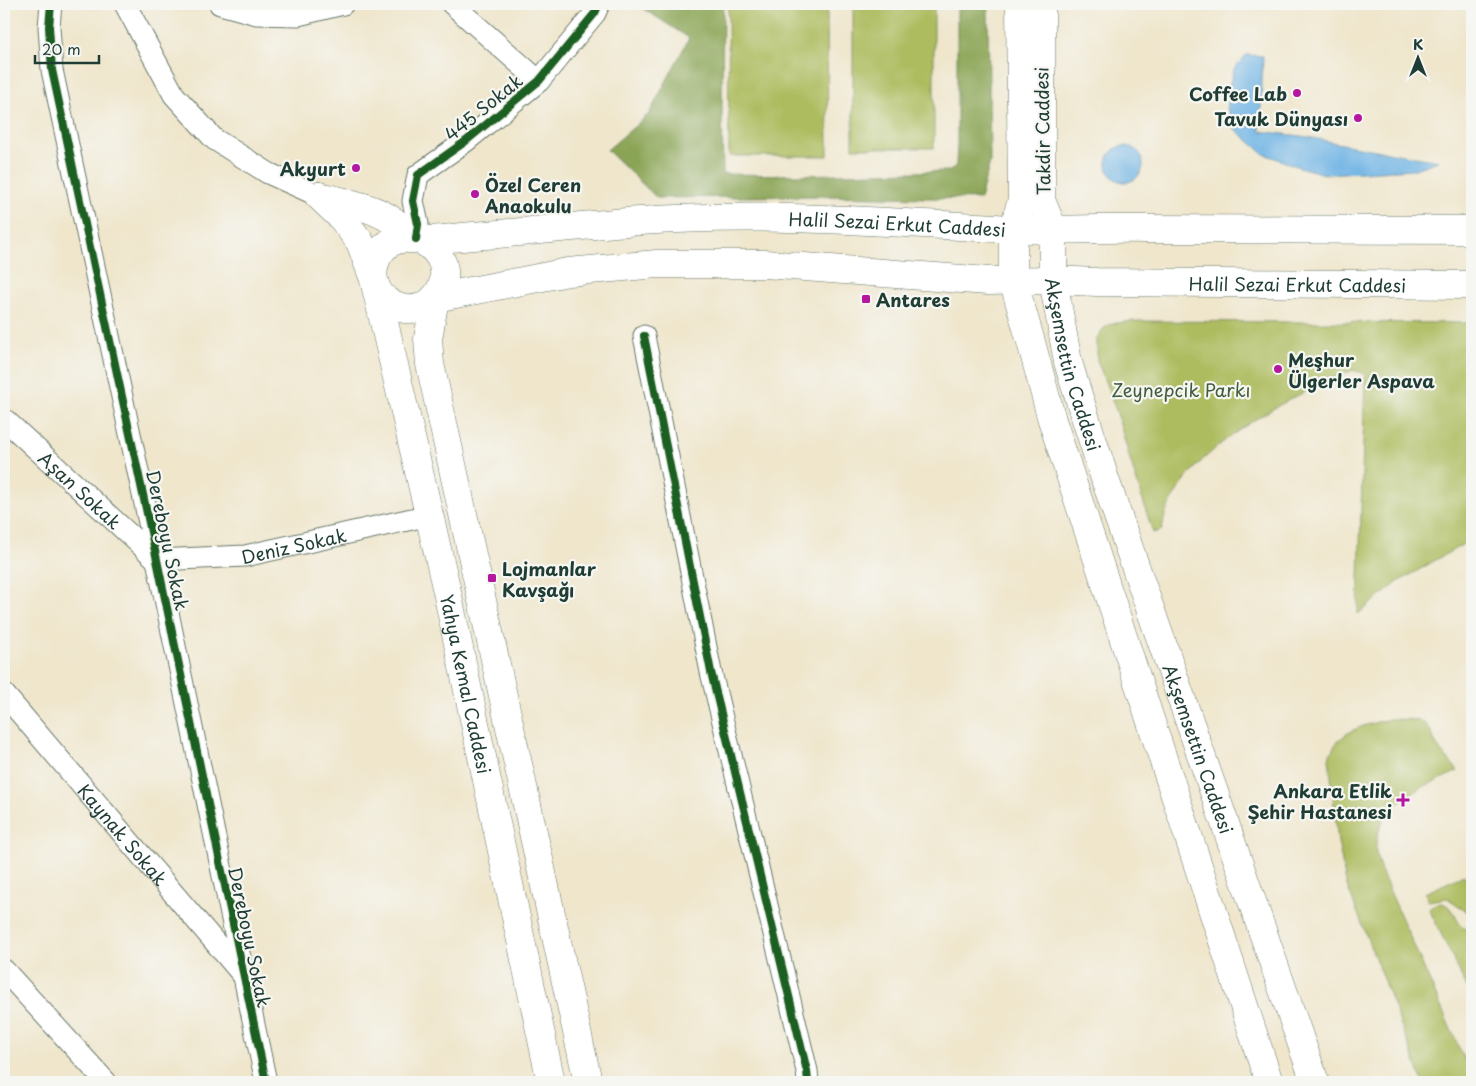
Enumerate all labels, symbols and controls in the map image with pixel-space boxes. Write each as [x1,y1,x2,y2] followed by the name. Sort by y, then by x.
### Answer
[35,32,99,64] scale bar
[1394,32,1444,82] north arrow
[1413,34,1423,55] text: K
[42,37,81,60] text: 20 m
[438,67,528,147] street label: 445 Sokak
[1027,67,1057,195] street label: Takdir Caddesi
[1189,80,1287,107] place label: Coffee Lab
[1291,87,1303,99] marker: Coffee Lab
[1214,105,1348,132] place label: Tavuk Dünyası
[1352,112,1364,124] marker: Tavuk Dünyası
[280,155,346,182] place label: Akyurt
[350,162,362,174] marker: Akyurt
[484,171,581,219] place label: Özel Ceren Anaokulu
[469,188,481,200] marker: Özel Ceren Anaokulu
[788,204,1007,242] street label: Halil Sezai Erkut Caddesi
[1189,269,1406,298] street label: Halil Sezai Erkut Caddesi
[1039,275,1109,454] street label: Akşemsettin Caddesi
[876,286,950,313] place label: Antares
[860,293,872,305] marker: Antares
[1288,346,1435,394] place label: Meşhur Ülgerler Aspava
[1272,363,1284,375] marker: Meşhur Ülgerler Aspava
[1112,376,1250,403] park label: Zeynepcik Parkı
[33,444,128,535] street label: Aşan Sokak
[140,467,196,613] street label: Dereboyu Sokak
[239,520,349,570] street label: Deniz Sokak
[502,555,597,603] place label: Lojmanlar Kavşağı
[486,572,498,584] marker: Lojmanlar Kavşağı
[434,591,499,776] street label: Yahya Kemal Caddesi
[1157,660,1241,837] street label: Akşemsettin Caddesi
[72,777,174,891] street label: Kaynak Sokak
[1247,777,1392,825] place label: Ankara Etlik Şehir Hastanesi
[1396,793,1410,807] marker: Ankara Etlik Şehir Hastanesi
[222,864,278,1010] street label: Dereboyu Sokak

